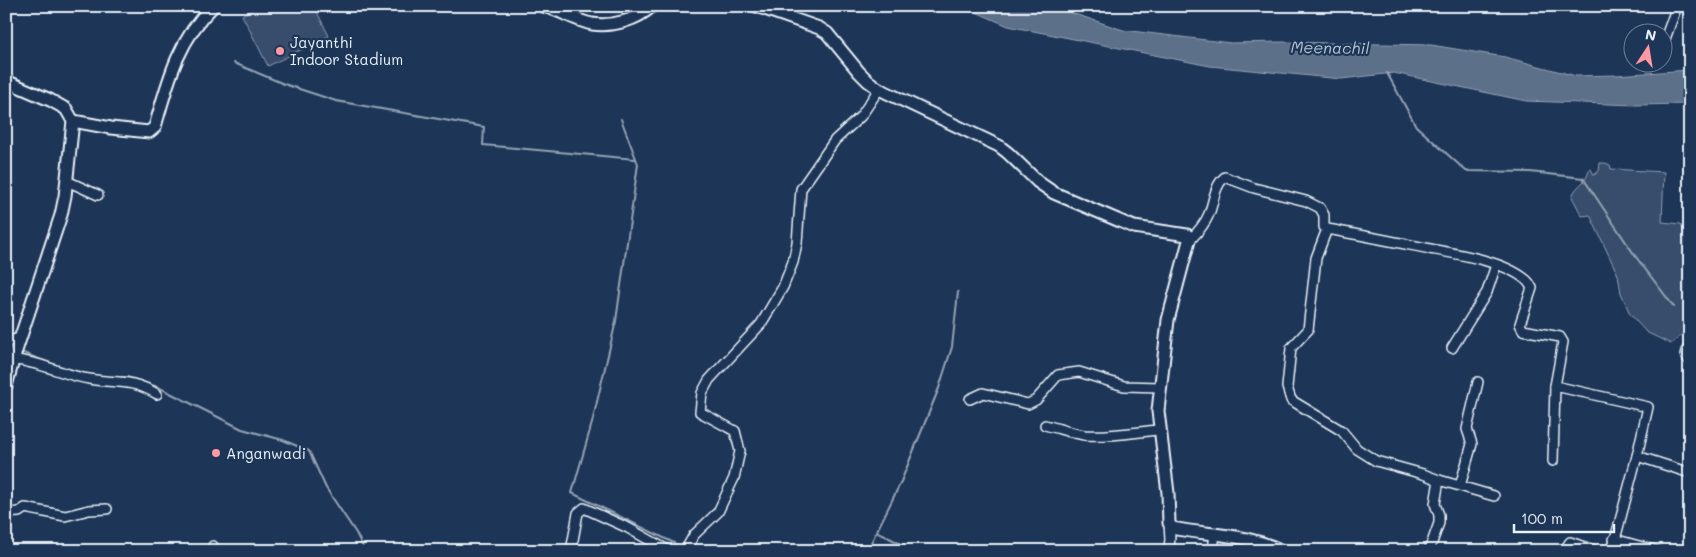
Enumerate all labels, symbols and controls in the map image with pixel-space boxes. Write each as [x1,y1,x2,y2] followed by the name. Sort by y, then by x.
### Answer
[1624,22,1674,72] north arrow
[1644,24,1658,45] text: N
[290,32,403,69] place label: Jayanthi Indoor Stadium
[1290,36,1370,58] water label: Meenachil
[274,45,286,57] marker: Jayanthi Indoor Stadium
[226,443,306,463] place label: Anganwadi
[210,447,222,459] marker: Anganwadi
[1514,502,1614,534] scale bar
[1521,508,1563,528] text: 100 m

